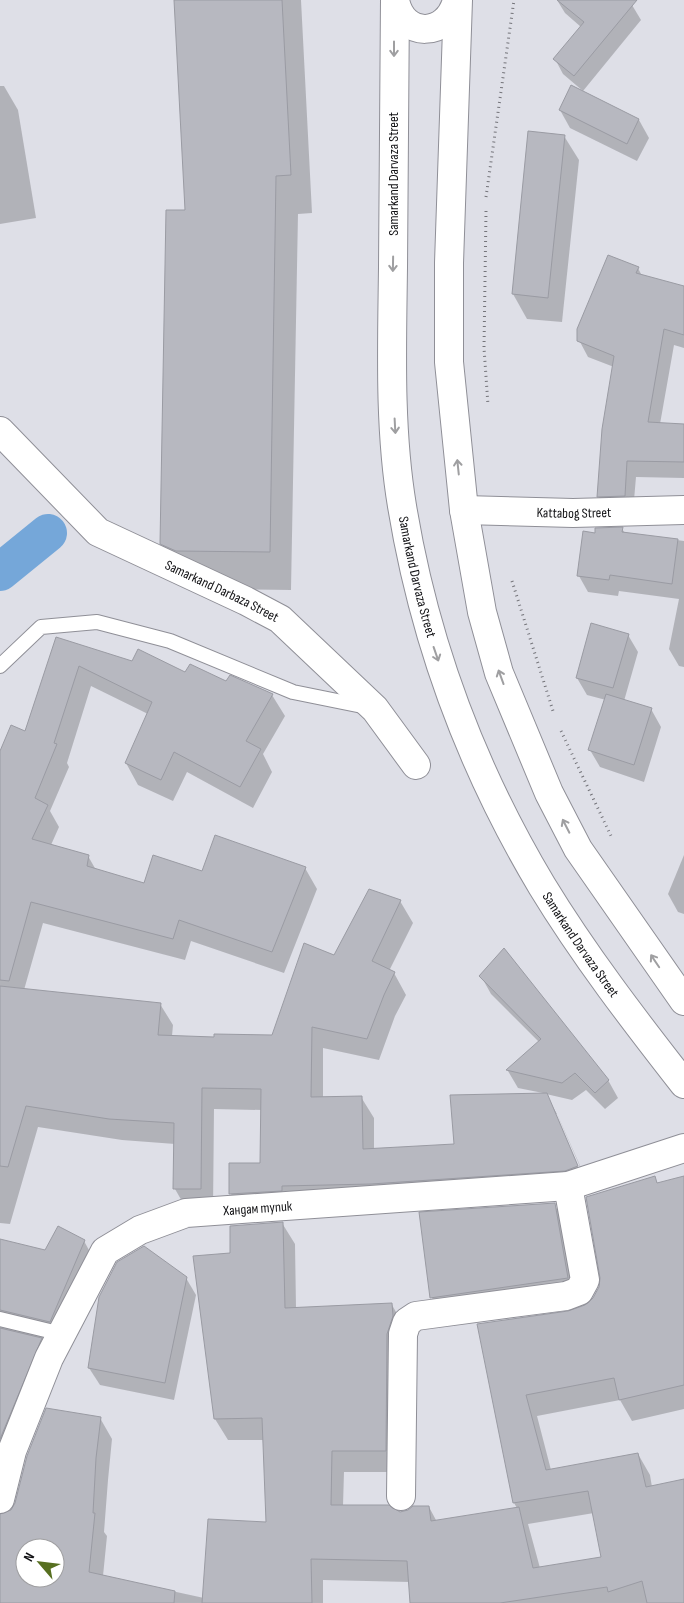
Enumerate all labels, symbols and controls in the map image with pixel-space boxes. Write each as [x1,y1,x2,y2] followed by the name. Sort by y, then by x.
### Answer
[389,40,399,56] one-way arrow
[385,112,402,236] street label: Samarkand Darvaza Street
[388,255,398,271] one-way arrow
[390,418,399,434] one-way arrow
[453,459,463,475] one-way arrow
[536,503,611,522] street label: Kattabog Street
[395,515,440,639] street label: Samarkand Darvaza Street
[162,556,282,625] street label: Samarkand Darbaza Street
[432,646,441,661] one-way arrow
[496,670,505,685] one-way arrow
[561,818,571,833] one-way arrow
[539,889,623,1000] street label: Samarkand Darvaza Street
[650,955,660,969] one-way arrow
[222,1197,293,1219] street label: Хандам тупик
[15,1538,65,1588] north arrow
[20,1550,38,1564] text: N

